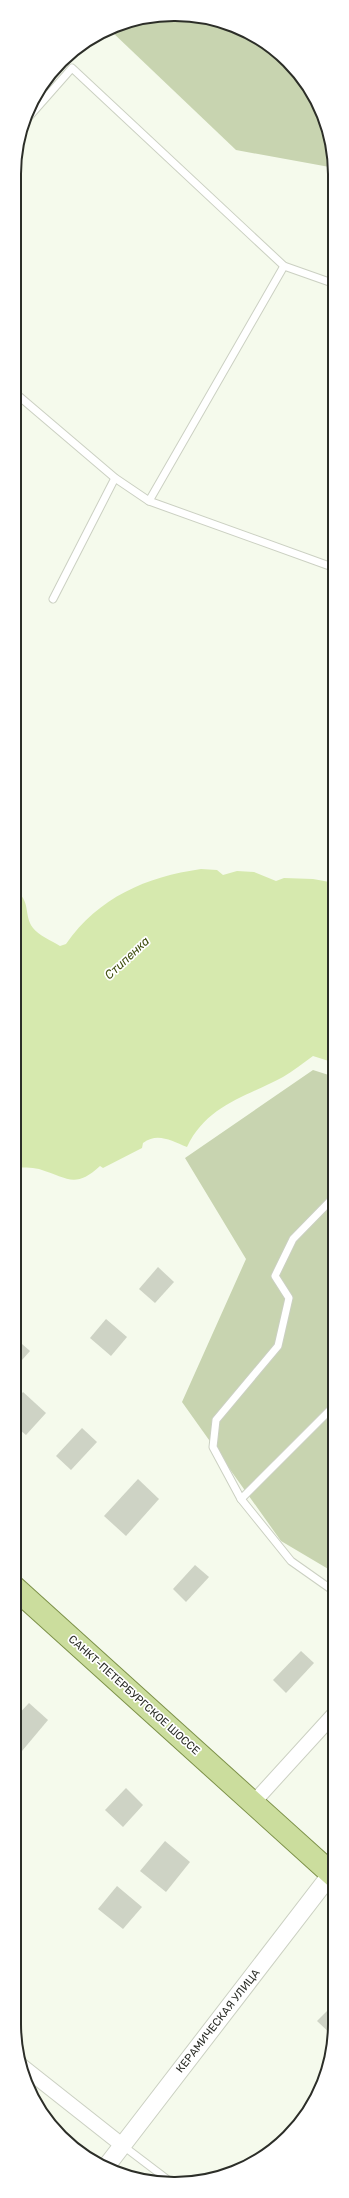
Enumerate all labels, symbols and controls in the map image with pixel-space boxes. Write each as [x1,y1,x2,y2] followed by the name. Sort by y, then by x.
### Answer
[102,934,152,982] water label: Стипенка
[66,1633,203,1758] street label: САНКТ-ПЕТЕРБУРГСКОЕ ШОССЕ
[173,1966,263,2075] street label: КЕРАМИЧЕСКАЯ УЛИЦА

